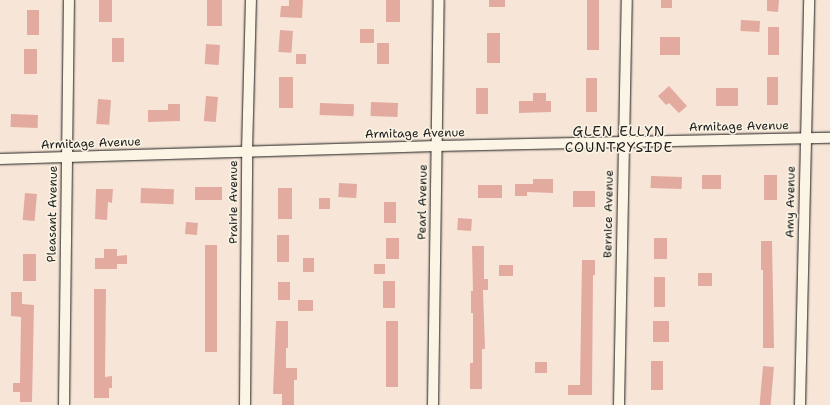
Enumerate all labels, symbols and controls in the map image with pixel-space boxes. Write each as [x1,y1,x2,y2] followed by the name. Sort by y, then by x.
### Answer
[689,119,789,135] street label: Armitage Avenue
[565,123,673,156] district label: GLEN ELLYN COUNTRYSIDE
[365,126,465,142] street label: Armitage Avenue
[41,135,141,153] street label: Armitage Avenue
[227,160,241,244] street label: Prairie Avenue
[415,164,431,240] street label: Pearl Avenue
[45,166,61,262] street label: Pleasant Avenue
[783,166,799,238] street label: Amy Avenue
[601,170,617,258] street label: Bernice Avenue

